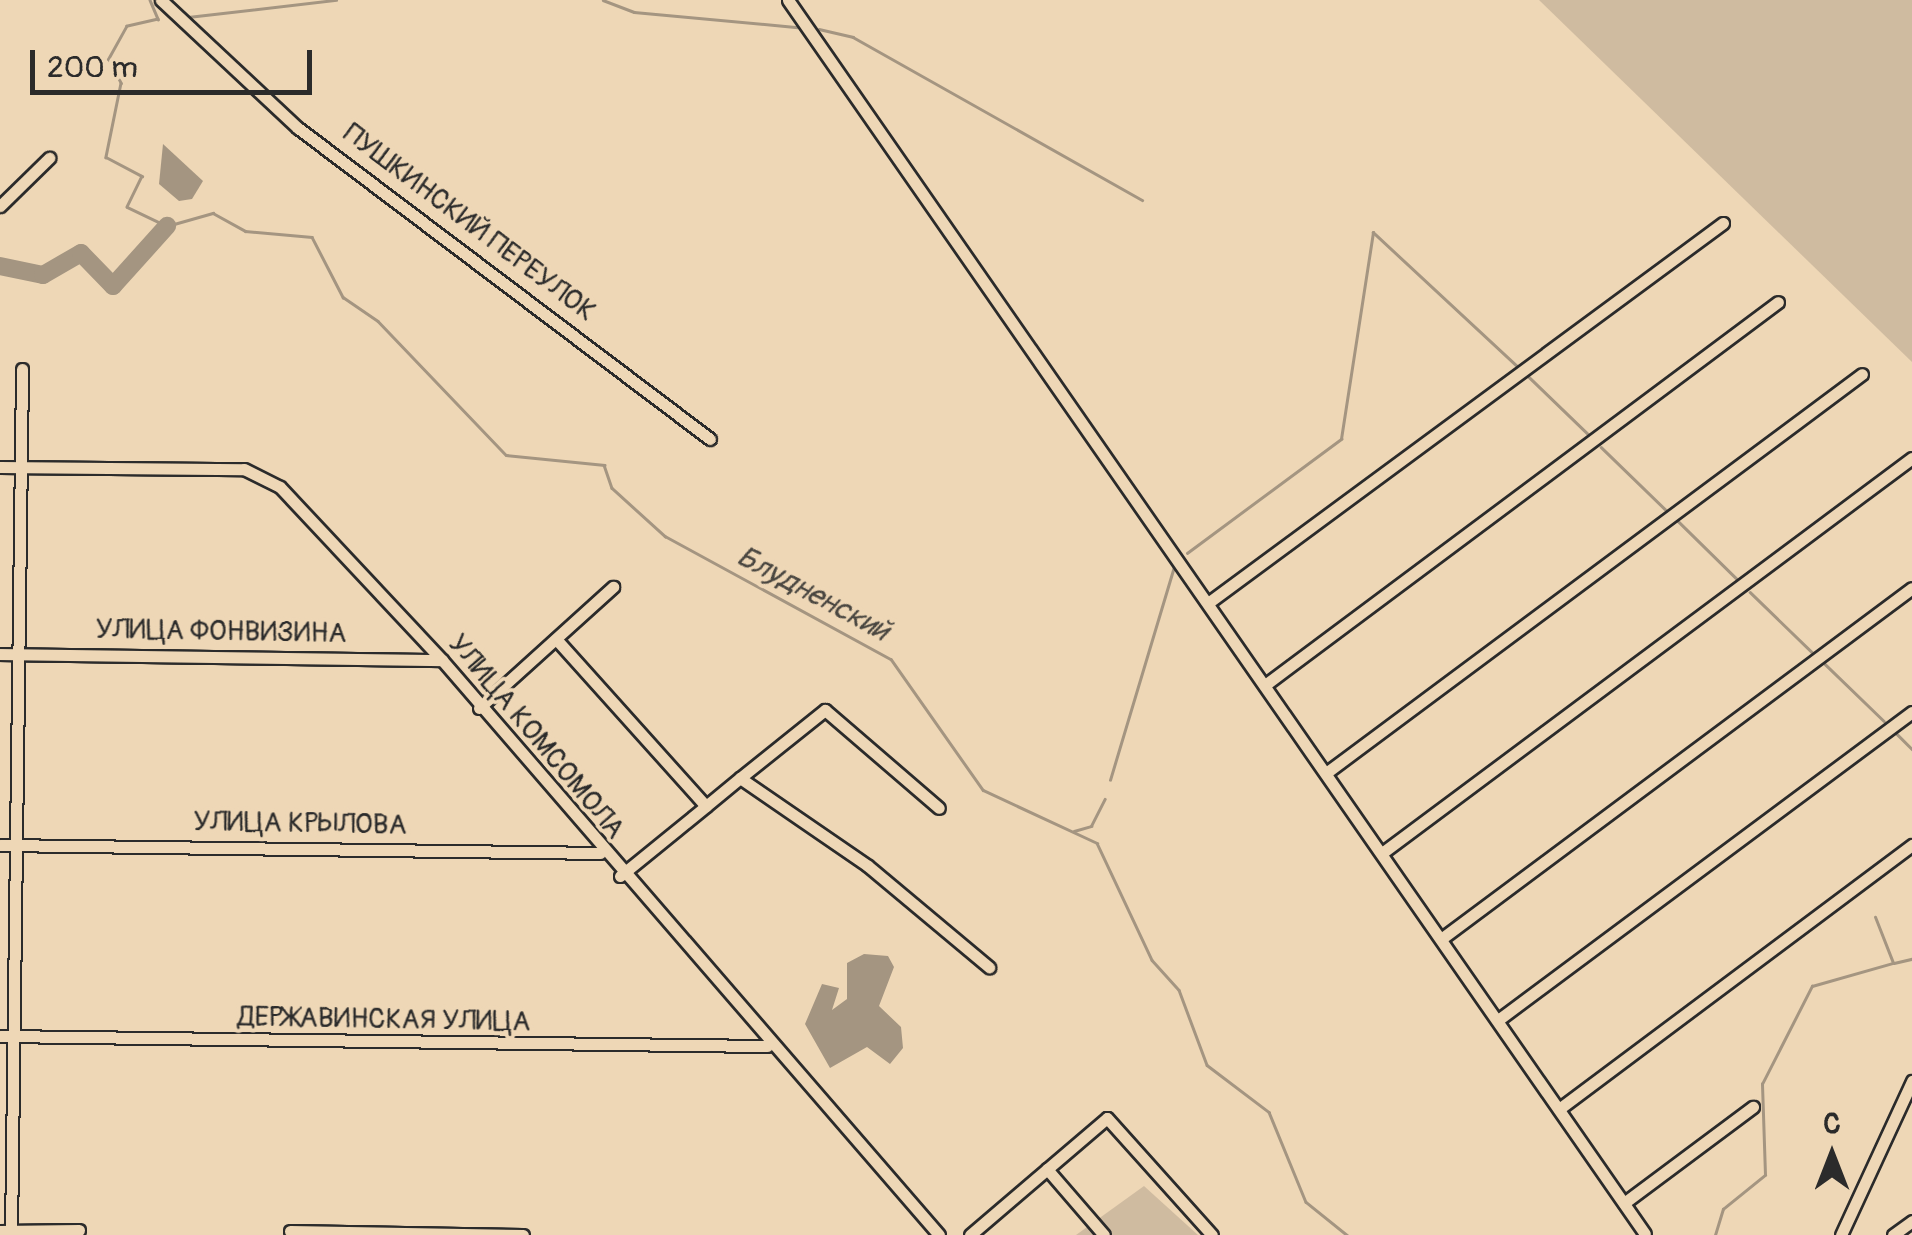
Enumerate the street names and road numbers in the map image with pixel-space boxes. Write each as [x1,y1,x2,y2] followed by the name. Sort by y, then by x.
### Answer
[336,117,602,329] street label: ПУШКИНСКИЙ ПЕРЕУЛОК
[95,613,347,651] street label: УЛИЦА ФОНВИЗИНА
[441,628,631,846] street label: УЛИЦА КОМСОМОЛА
[193,805,407,843] street label: УЛИЦА КРЫЛОВА
[237,1001,531,1039] street label: ДЕРЖАВИНСКАЯ УЛИЦА

